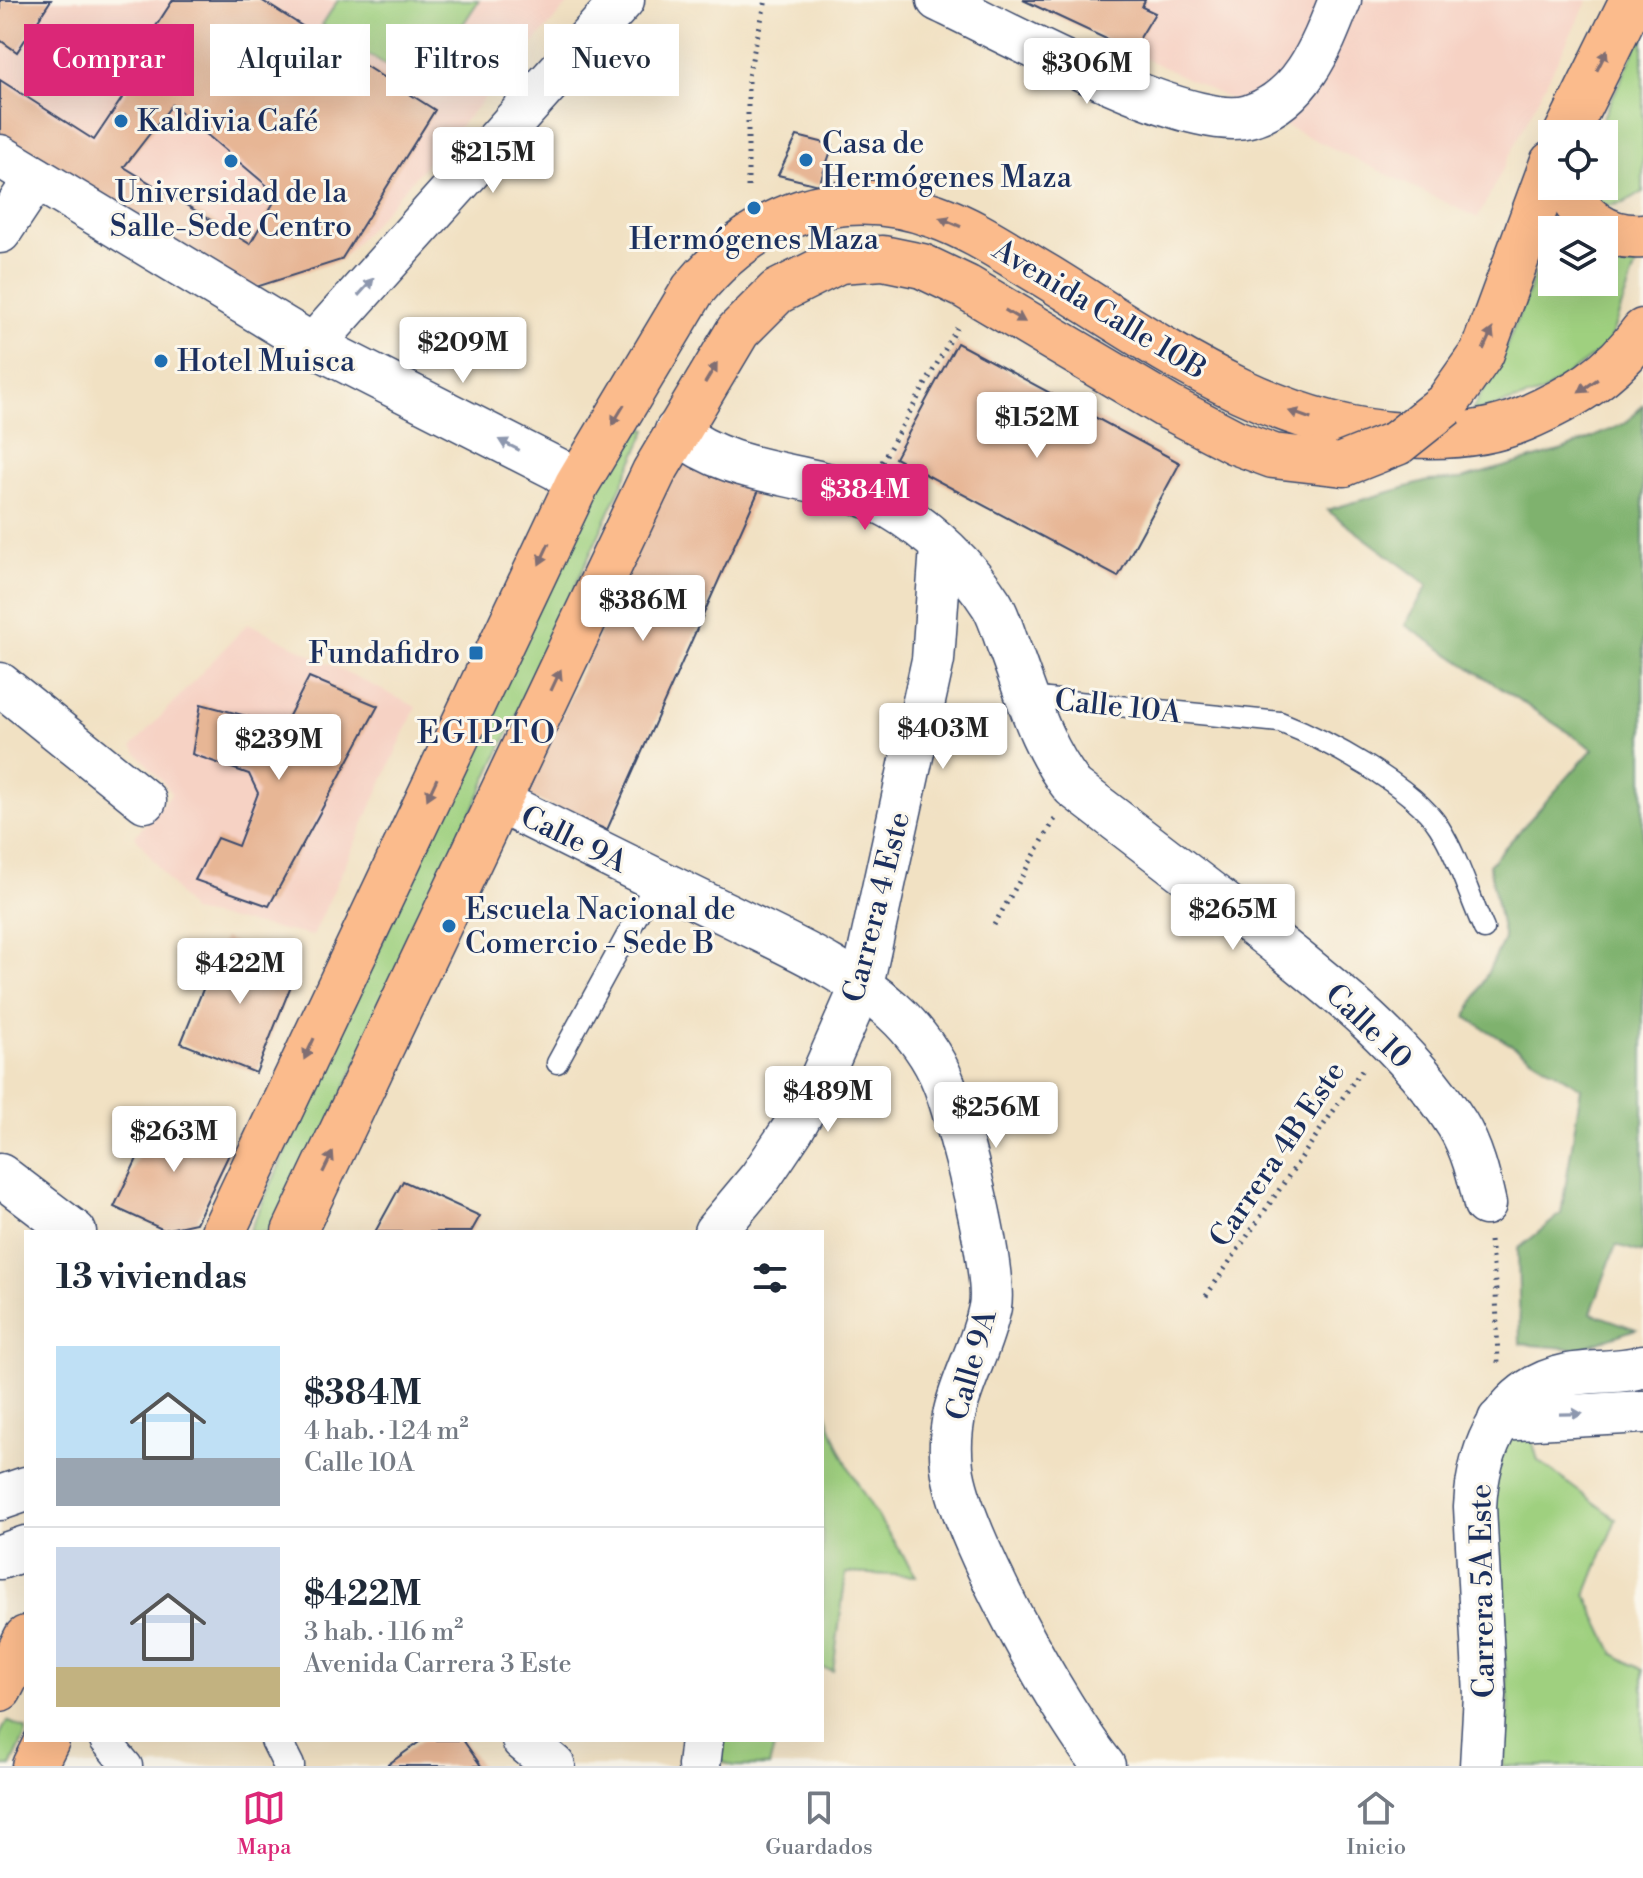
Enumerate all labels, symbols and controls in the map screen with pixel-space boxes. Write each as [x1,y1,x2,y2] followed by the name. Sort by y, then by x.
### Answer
[24,24,194,96] chip: Comprar
[210,24,370,96] chip: Alquilar
[386,24,528,96] chip: Filtros
[544,24,679,96] chip: Nuevo
[1031,38,1143,106] pin: $306M
[1042,48,1132,80] text: $306M
[1595,48,1609,71] one-way arrow
[137,103,318,141] place label: Kaldivia Café
[112,112,130,130] marker: Kaldivia Café
[1538,120,1618,296] map controls
[1538,120,1618,200] button: locate
[822,125,1073,197] place label: Casa de Hermógenes Maza
[437,127,549,195] pin: $215M
[451,137,535,169] text: $215M
[797,151,815,169] marker: Casa de Hermógenes Maza
[222,152,240,170] marker: Universidad de la Salle-Sede Centro
[110,174,352,246] place label: Universidad de la Salle-Sede Centro
[745,199,763,217] marker: Hermógenes Maza
[938,216,962,229] one-way arrow
[1538,216,1618,296] button: layers
[629,221,880,259] place label: Hermógenes Maza
[985,231,1213,389] street label: Avenida Calle 10B
[356,278,374,297] one-way arrow
[1004,309,1026,323] one-way arrow
[407,317,519,385] pin: $209M
[417,327,509,359] text: $209M
[1481,327,1494,351] one-way arrow
[177,343,356,381] place label: Hotel Muisca
[152,352,170,370] marker: Hotel Muisca
[703,362,717,384] one-way arrow
[1578,378,1599,393] one-way arrow
[981,392,1093,460] pin: $152M
[995,402,1079,434] text: $152M
[611,404,625,426] one-way arrow
[1287,408,1311,421] one-way arrow
[498,438,521,452] one-way arrow
[809,464,921,532] pin: $384M
[820,474,910,506] text: $384M
[537,542,551,566] one-way arrow
[587,575,699,643] pin: $386M
[599,585,687,617] text: $386M
[308,635,460,673] place label: Fundafidro
[467,644,485,662] marker: Fundafidro
[549,669,563,692] one-way arrow
[1053,681,1185,733] street label: Calle 10A
[887,703,999,771] pin: $403M
[417,713,557,753] district label: EGIPTO
[897,713,989,745] text: $403M
[223,714,335,782] pin: $239M
[235,724,323,756] text: $239M
[425,777,439,801] one-way arrow
[514,798,634,883] street label: Calle 9A
[835,808,919,1006] street label: Carrera 4 Este
[1177,884,1289,952] pin: $265M
[465,891,736,963] place label: Escuela Nacional de Comercio - Sede B
[1189,894,1277,926] text: $265M
[440,917,458,935] marker: Escuela Nacional de Comercio - Sede B
[184,938,296,1006] pin: $422M
[195,948,285,980] text: $422M
[1317,976,1420,1077] street label: Calle 10
[302,1038,316,1061] one-way arrow
[1202,1054,1354,1255] street label: Carrera 4B Este
[772,1066,884,1134] pin: $489M
[783,1076,873,1108] text: $489M
[940,1082,1052,1150] pin: $256M
[952,1092,1040,1124] text: $256M
[118,1106,230,1174] pin: $263M
[130,1116,218,1148] text: $263M
[321,1150,335,1173] one-way arrow
[748,1256,792,1300] icon: filters
[56,1257,247,1299] text: 13 viviendas
[938,1304,1006,1425] street label: Calle 9A
[304,1373,421,1415] text: $384M
[120,1378,216,1474] icon: home
[1559,1408,1584,1420] one-way arrow
[304,1415,469,1447] text: 4 hab. · 124 m²
[304,1447,414,1479] text: Calle 10A
[1462,1483,1504,1698] street label: Carrera 5A Este
[304,1574,421,1616] text: $422M
[120,1579,216,1675] icon: home
[304,1616,463,1648] text: 3 hab. · 116 m²
[304,1648,572,1680] text: Avenida Carrera 3 Este
[237,1786,291,1861] tab: Mapa
[765,1786,873,1861] tab: Guardados
[1347,1786,1406,1861] tab: Inicio

